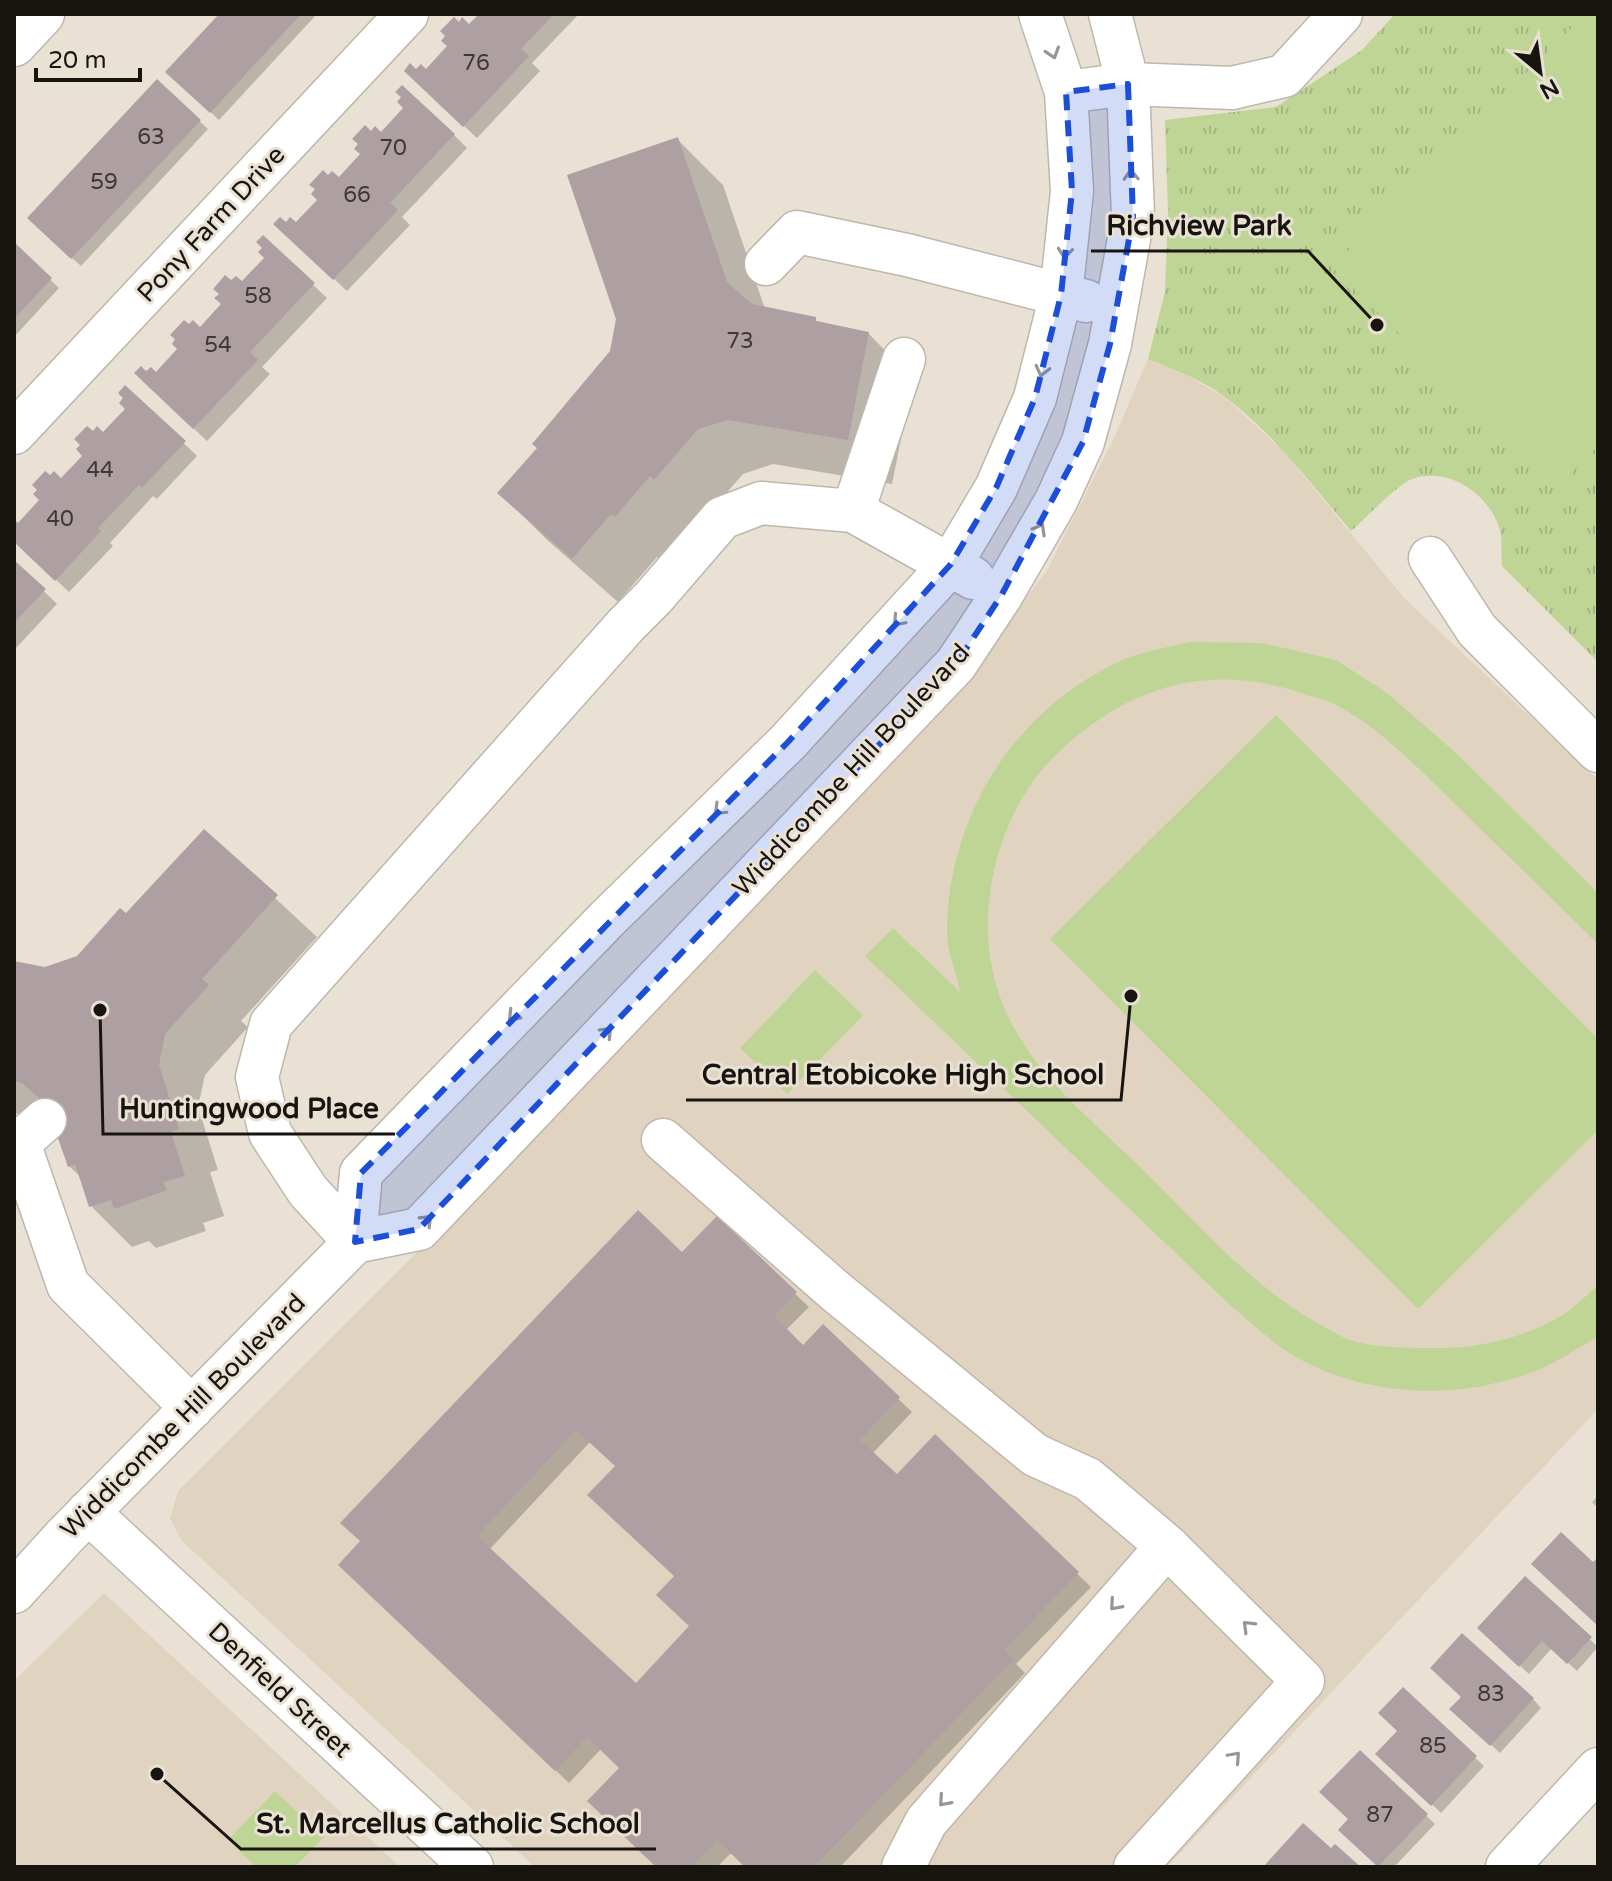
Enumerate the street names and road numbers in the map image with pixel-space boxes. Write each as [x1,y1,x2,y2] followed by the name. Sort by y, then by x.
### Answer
[131,139,291,309] street label: Pony Farm Drive
[726,637,976,903] street label: Widdicombe Hill Boulevard
[54,1287,312,1545] street label: Widdicombe Hill Boulevard
[202,1616,358,1764] street label: Denfield Street

